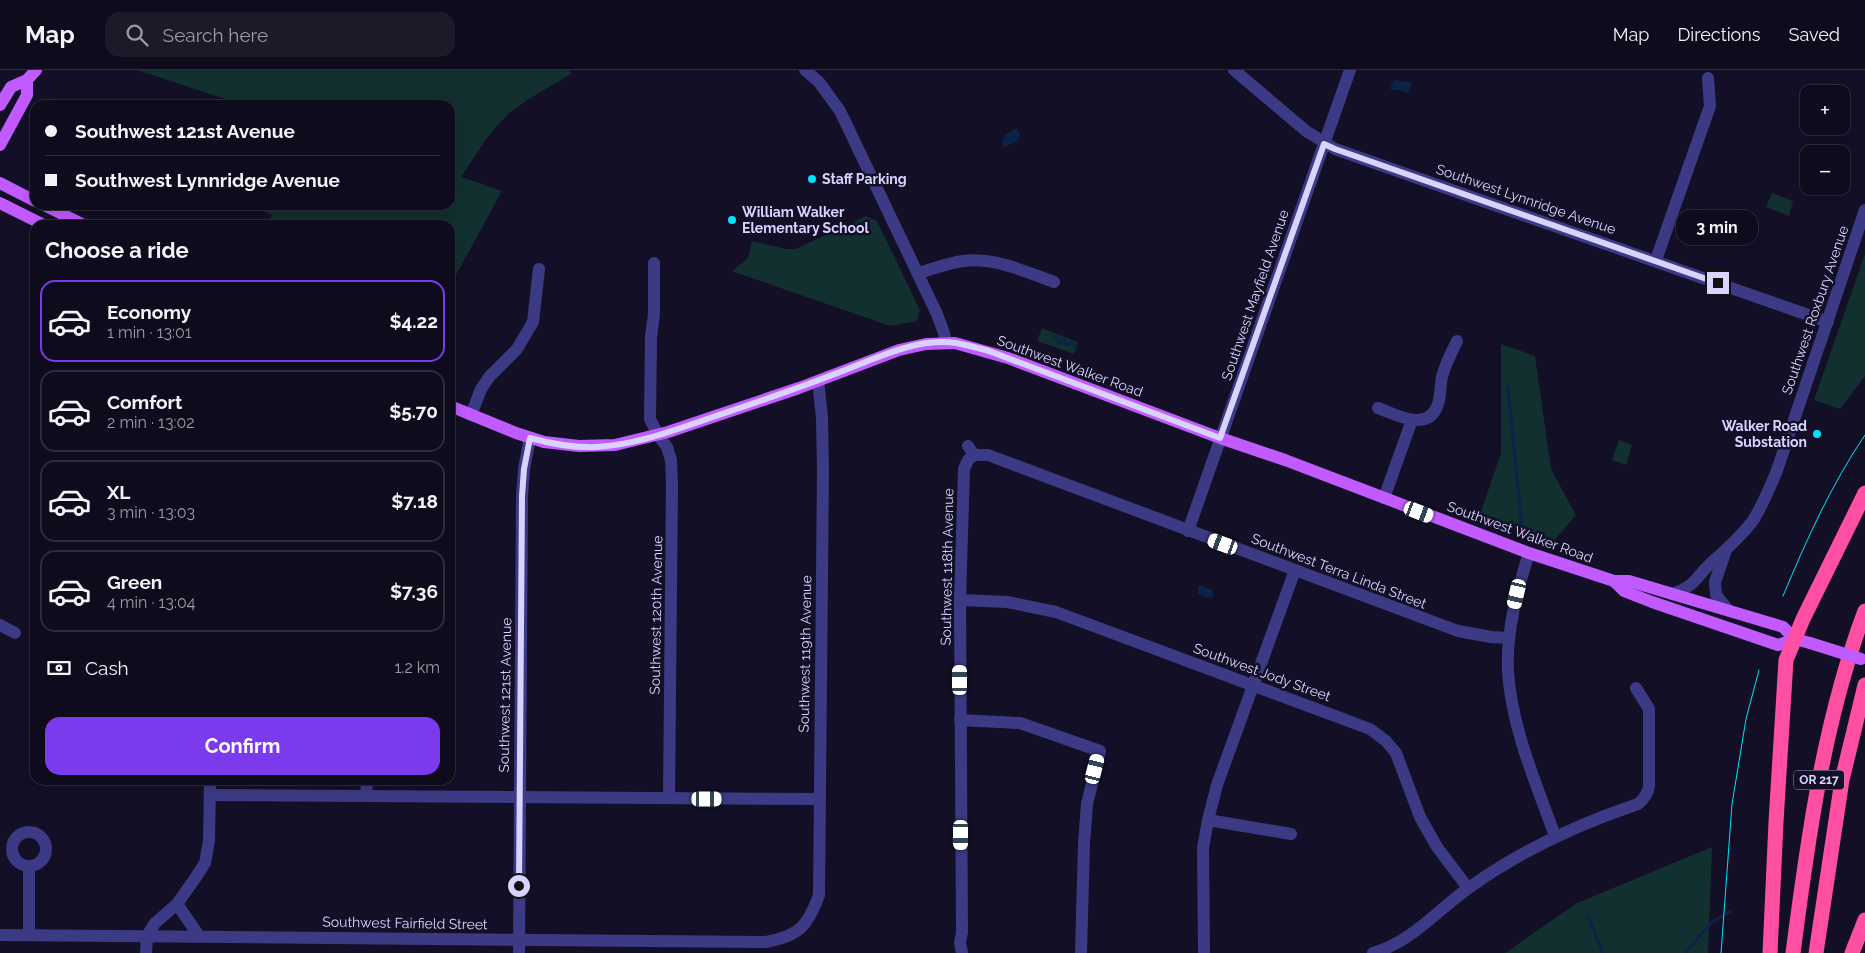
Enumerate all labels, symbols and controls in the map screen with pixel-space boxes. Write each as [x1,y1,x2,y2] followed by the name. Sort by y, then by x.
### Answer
[105,12,455,57] search box
[25,20,75,49] text: Map
[123,21,151,49] icon: search
[163,24,268,46] text: Search here
[1613,24,1649,45] text: Map
[1677,24,1761,45] text: Directions
[1789,24,1840,45] text: Saved
[1800,85,1850,195] map controls
[1800,85,1850,135] button: +
[75,120,295,142] text: Southwest 121st Avenue
[1800,145,1850,195] button: −
[1434,161,1618,237] street label: Southwest Lynnridge Avenue
[75,169,340,191] text: Southwest Lynnridge Avenue
[822,171,907,187] place label: Staff Parking
[806,173,818,185] marker: Staff Parking
[742,204,870,236] place label: William Walker Elementary School
[1218,208,1292,382] street label: Southwest Mayfield Avenue
[1677,210,1759,246] callout: 3 min
[726,214,738,226] marker: William Walker Elementary School
[1696,218,1738,237] text: 3 min
[1779,223,1851,397] street label: Southwest Roxbury Avenue
[45,237,189,263] text: Choose a ride
[1707,272,1729,294] route end
[47,299,92,344] icon: car
[107,301,191,323] text: Economy
[389,310,438,332] text: $4.22
[107,323,192,342] text: 1 min · 13:01
[995,332,1145,400] street label: Southwest Walker Road
[47,389,92,434] icon: car
[107,391,182,413] text: Comfort
[389,400,438,422] text: $5.70
[107,413,195,432] text: 2 min · 13:02
[1722,418,1807,450] place label: Walker Road Substation
[1811,428,1823,440] marker: Walker Road Substation
[47,479,92,524] icon: car
[107,481,130,503] text: XL
[938,488,956,646] street label: Southwest 118th Avenue
[391,490,438,512] text: $7.18
[1445,498,1595,566] street label: Southwest Walker Road
[1402,500,1435,524] car
[107,503,195,522] text: 3 min · 13:03
[1249,530,1429,612] street label: Southwest Terra Linda Street
[1206,532,1239,556] car
[647,535,665,695] street label: Southwest 120th Avenue
[47,569,92,614] icon: car
[107,571,162,593] text: Green
[796,575,814,733] street label: Southwest 119th Avenue
[1506,578,1527,610] car
[390,580,438,602] text: $7.36
[107,593,195,612] text: 4 min · 13:04
[496,617,514,773] street label: Southwest 121st Avenue
[1191,640,1333,704] street label: Southwest Jody Street
[45,654,73,682] icon: cash
[85,657,129,679] text: Cash
[395,658,440,677] text: 1.2 km
[952,665,967,695] car
[45,717,440,775] button: Confirm
[1084,753,1105,785] car
[1794,770,1844,790] road number: OR 217
[692,792,722,807] car
[953,820,968,850] car
[508,875,530,897] route start
[322,914,488,932] street label: Southwest Fairfield Street

